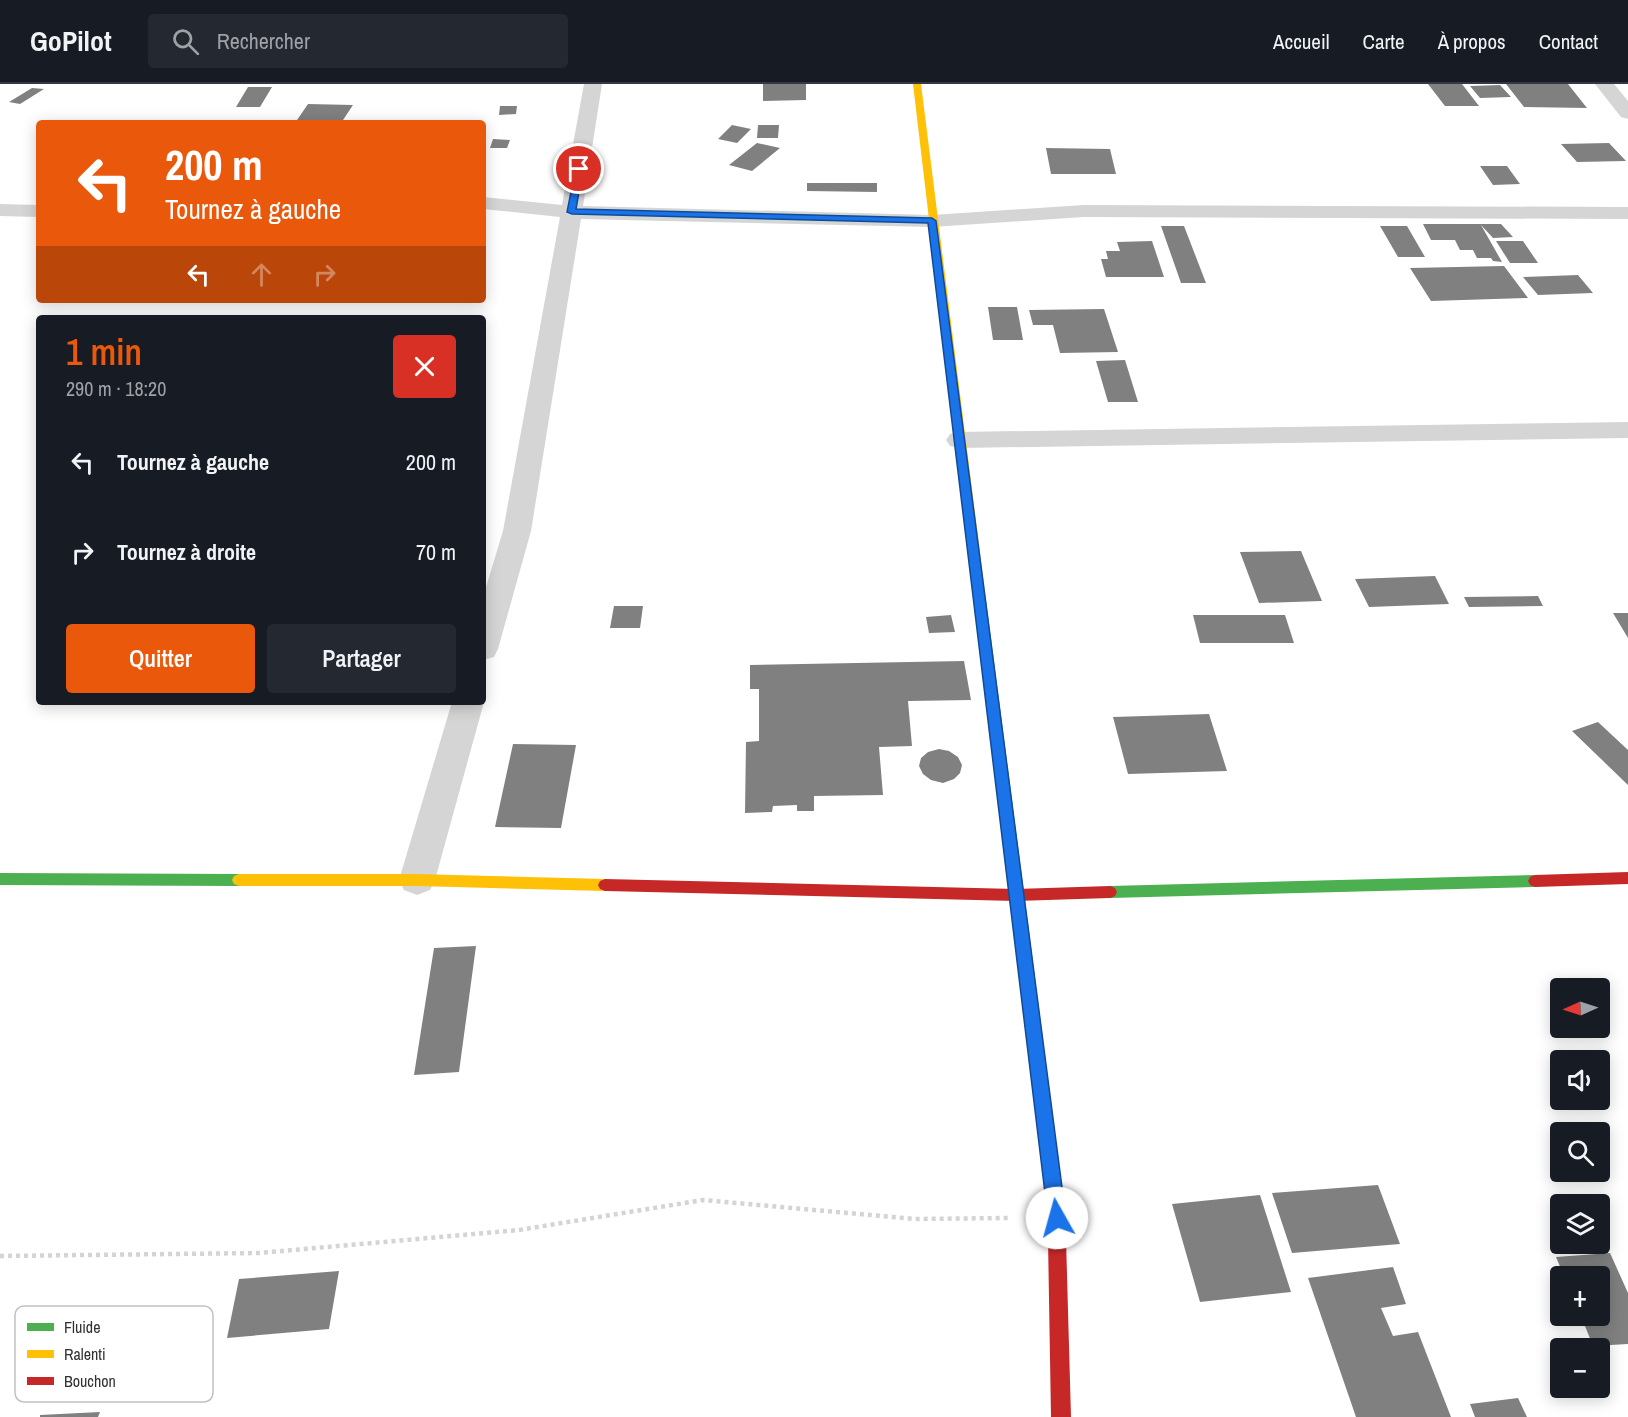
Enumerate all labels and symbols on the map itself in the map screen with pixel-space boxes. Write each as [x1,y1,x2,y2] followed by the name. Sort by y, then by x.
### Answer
[553,143,604,194] pin
[1550,978,1610,1038] north arrow
[1025,1186,1089,1250] position arrow
[15,1306,213,1402] legend
[64,1316,100,1338] text: Fluide
[64,1343,106,1365] text: Ralenti
[64,1370,116,1392] text: Bouchon

